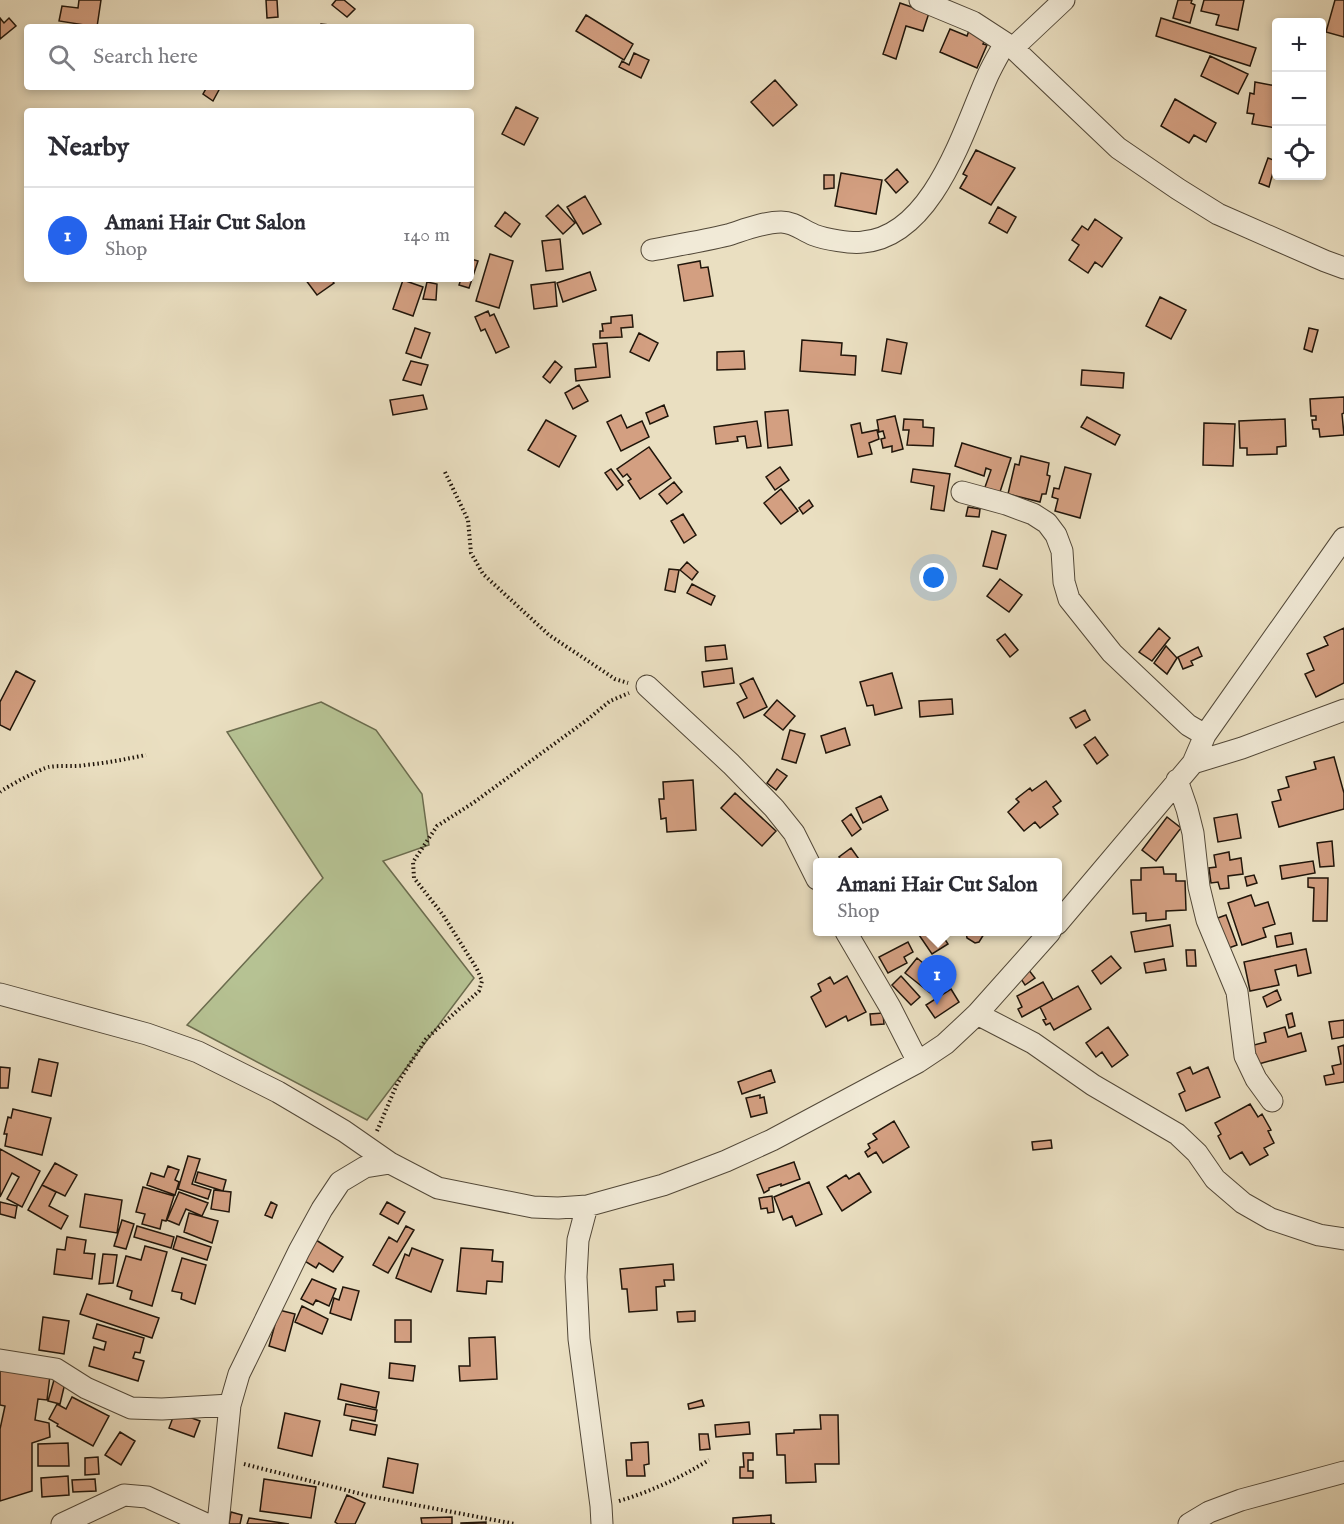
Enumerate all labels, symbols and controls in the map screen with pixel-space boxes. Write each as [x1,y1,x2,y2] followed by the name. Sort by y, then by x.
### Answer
[1272,18,1326,180] map controls
[1272,18,1326,72] button: +
[24,24,474,90] search box
[45,41,78,74] icon: search
[93,43,198,71] text: Search here
[1272,72,1326,126] button: −
[1272,126,1326,180] button: locate
[48,131,129,164] text: Nearby
[105,209,306,237] text: Amani Hair Cut Salon
[64,223,71,248] text: 1
[403,223,450,248] text: 140 m
[105,237,147,262] text: Shop
[919,563,948,592] your location
[813,858,1062,936] popup
[837,871,1038,899] text: Amani Hair Cut Salon
[837,899,880,924] text: Shop
[918,956,956,1005] pin: 1

